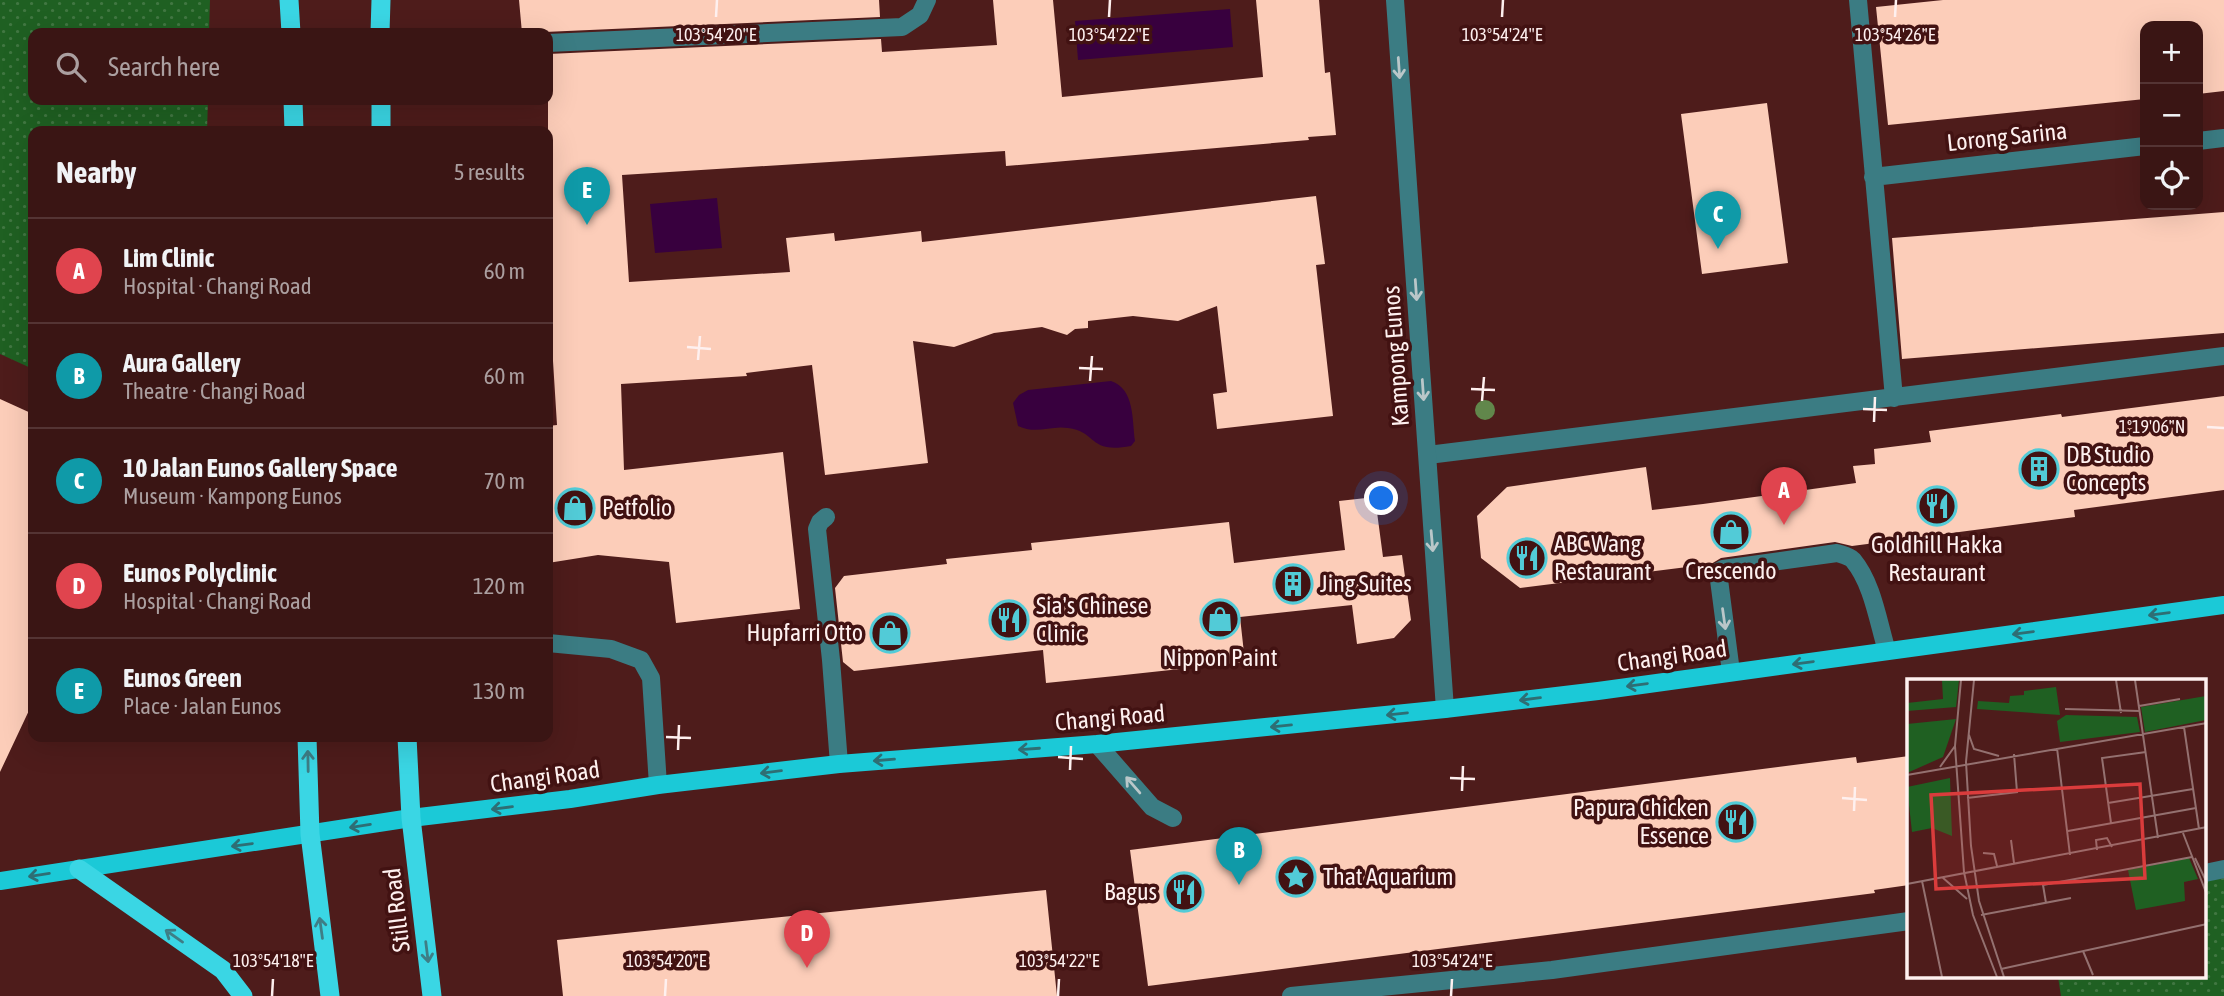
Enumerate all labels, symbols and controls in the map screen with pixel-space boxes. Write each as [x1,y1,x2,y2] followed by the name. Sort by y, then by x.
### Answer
[2140,21,2203,210] map controls
[2140,21,2203,84] button: +
[676,24,757,45] text: 103°54'20"E
[1069,24,1150,45] text: 103°54'22"E
[1462,24,1543,45] text: 103°54'24"E
[1855,24,1936,45] text: 103°54'26"E
[28,28,553,105] search box
[52,48,90,86] icon: search
[108,52,220,82] text: Search here
[1393,56,1406,79] one-way arrow
[2140,84,2203,147] button: −
[1945,117,2068,156] street label: Lorong Sarina
[2140,147,2203,210] button: locate
[56,155,136,189] text: Nearby
[454,159,525,185] text: 5 results
[564,167,610,225] pin: E
[1695,191,1741,249] pin: C
[123,243,214,273] text: Lim Clinic
[73,258,85,284] text: A
[484,258,525,284] text: 60 m
[123,273,312,299] text: Hospital · Changi Road
[1410,278,1423,301] one-way arrow
[1377,285,1414,427] street label: Kampong Eunos
[123,348,241,378] text: Aura Gallery
[74,363,84,389] text: B
[484,363,525,389] text: 60 m
[123,378,306,404] text: Theatre · Changi Road
[1417,378,1430,401] one-way arrow
[2119,416,2185,437] text: 1°19'06"N
[2066,441,2151,496] place label: DB Studio Concepts
[2018,448,2060,490] building icon: DB Studio Concepts
[123,453,398,483] text: 10 Jalan Eunos Gallery Space
[1761,467,1807,525] pin: A
[74,468,84,494] text: C
[484,468,525,494] text: 70 m
[1364,481,1398,515] your location
[123,483,342,509] text: Museum · Kampong Eunos
[1916,485,1958,527] restaurant icon: Goldhill Hakka Restaurant
[554,487,596,529] shop icon: Petfolio
[602,494,672,521] place label: Petfolio
[1710,511,1752,553] shop icon: Crescendo
[1426,529,1439,552] one-way arrow
[1554,530,1651,585] place label: ABC Wang Restaurant
[1871,531,2003,586] place label: Goldhill Hakka Restaurant
[1506,537,1548,579] restaurant icon: ABC Wang Restaurant
[1685,557,1777,584] place label: Crescendo
[123,558,277,588] text: Eunos Polyclinic
[1272,563,1314,605] building icon: Jing Suites
[1320,570,1412,597] place label: Jing Suites
[73,573,85,599] text: D
[473,573,525,599] text: 120 m
[123,588,312,614] text: Hospital · Changi Road
[1036,592,1148,647] place label: Sia's Chinese Clinic
[1199,598,1241,640] shop icon: Nippon Paint
[988,599,1030,641] restaurant icon: Sia's Chinese Clinic
[1718,607,1731,630] one-way arrow
[2148,608,2171,621] one-way arrow
[869,612,911,654] shop icon: Hupfarri Otto
[746,619,863,646] place label: Hupfarri Otto
[2012,626,2035,639] one-way arrow
[1615,634,1728,677] street label: Changi Road
[1162,644,1278,671] place label: Nippon Paint
[1792,656,1815,669] one-way arrow
[123,663,242,693] text: Eunos Green
[74,678,84,704] text: E
[473,678,525,704] text: 130 m
[1626,679,1649,692] one-way arrow
[1907,679,2206,978] inset map
[1520,692,1542,705] one-way arrow
[123,693,281,719] text: Place · Jalan Eunos
[1054,699,1166,736] street label: Changi Road
[1386,708,1409,721] one-way arrow
[1270,720,1292,733] one-way arrow
[1018,743,1041,756] one-way arrow
[301,750,315,773] one-way arrow
[873,754,895,767] one-way arrow
[488,755,601,798] street label: Changi Road
[760,765,783,778] one-way arrow
[1125,776,1141,794] one-way arrow
[1573,794,1709,849] place label: Papura Chicken Essence
[491,801,514,814] one-way arrow
[1715,801,1757,843] restaurant icon: Papura Chicken Essence
[349,820,372,833] one-way arrow
[1216,827,1262,885] pin: B
[231,838,254,851] one-way arrow
[1275,856,1317,898] place icon: That Aquarium
[1323,863,1453,890] place label: That Aquarium
[378,867,415,954] street label: Still Road
[28,869,51,882] one-way arrow
[1163,871,1205,913] restaurant icon: Bagus
[1104,878,1157,905] place label: Bagus
[784,910,830,968] pin: D
[314,918,327,940] one-way arrow
[165,929,184,943] one-way arrow
[421,940,434,963] one-way arrow
[233,950,314,971] text: 103°54'18"E
[626,950,707,971] text: 103°54'20"E
[1019,950,1100,971] text: 103°54'22"E
[1412,950,1493,971] text: 103°54'24"E

